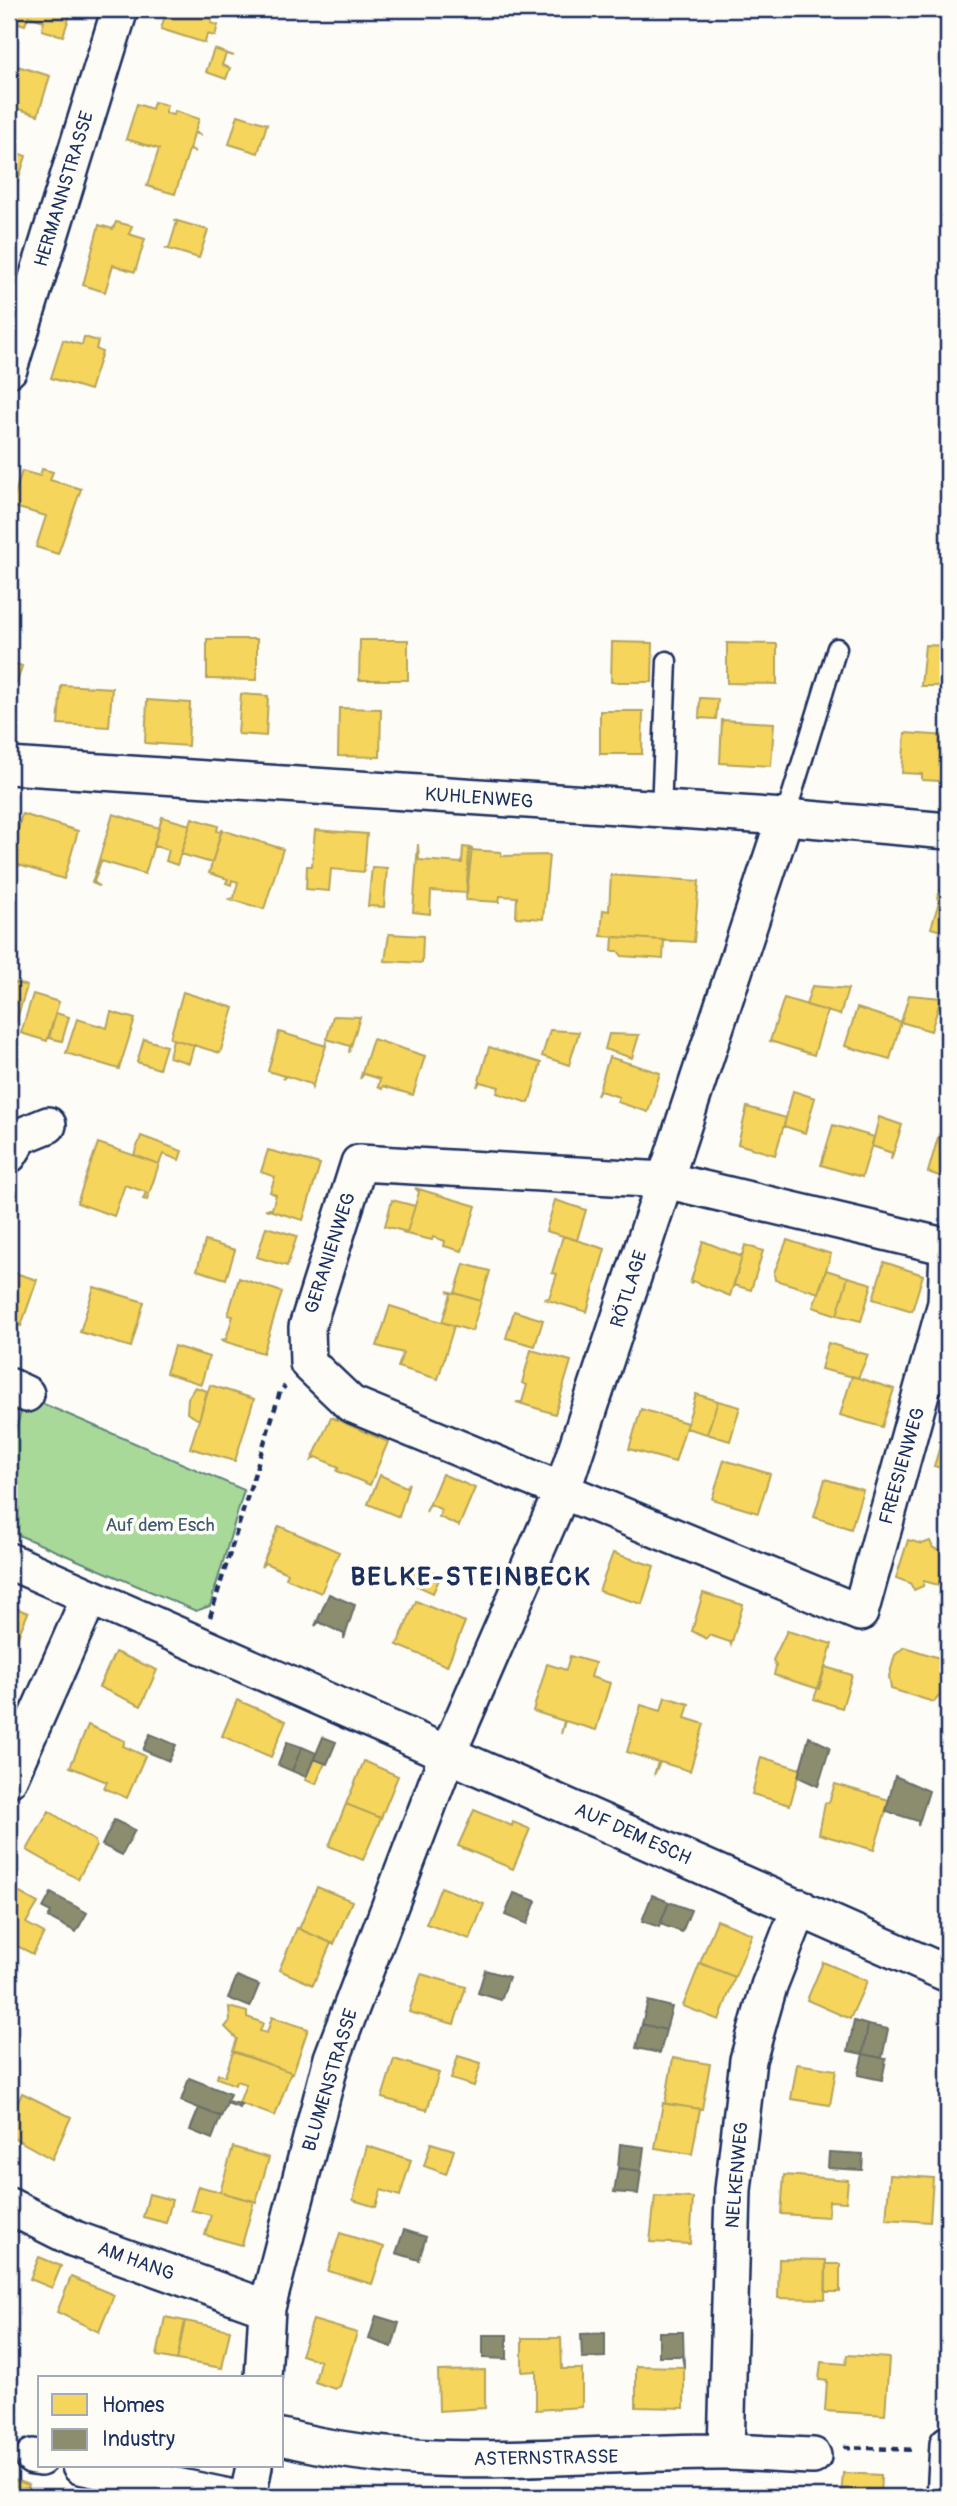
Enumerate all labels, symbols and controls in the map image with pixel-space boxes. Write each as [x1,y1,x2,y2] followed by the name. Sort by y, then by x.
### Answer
[29,108,99,270] street label: HERMANNSTRASSE
[424,782,534,814] street label: KUHLENWEG
[299,1189,361,1317] street label: GERANIENWEG
[605,1247,653,1331] street label: RÖTLAGE
[874,1405,930,1527] street label: FREESIENWEG
[105,1513,215,1537] park label: Auf dem Esch
[350,1561,592,1593] district label: BELKE-STEINBECK
[571,1798,695,1870] street label: AUF DEM ESCH
[297,2006,363,2154] street label: BLUMENSTRASSE
[720,2121,754,2229] street label: NELKENWEG
[94,2236,178,2286] street label: AM HANG
[38,2376,284,2468] legend
[102,2392,165,2419] text: Homes
[102,2426,175,2453] text: Industry
[473,2445,619,2471] street label: ASTERNSTRASSE

